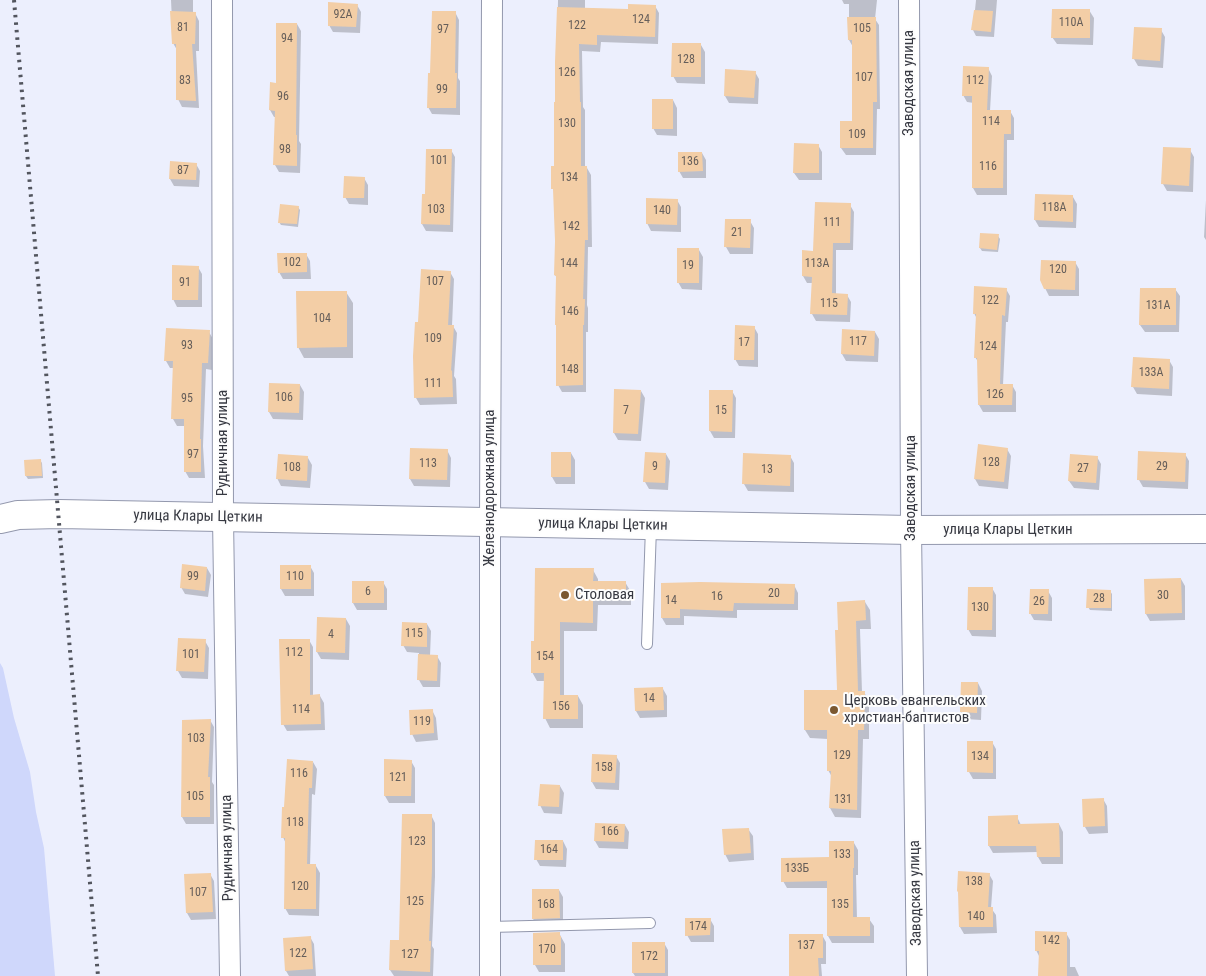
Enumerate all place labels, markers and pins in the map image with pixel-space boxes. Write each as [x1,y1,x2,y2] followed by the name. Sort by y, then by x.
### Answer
[575,586,634,604] place label: Столовая
[559,589,571,601] marker: Столовая
[844,692,986,727] place label: Церковь евангельских христиан-баптистов
[828,704,840,716] marker: Церковь евангельских христиан-баптистов

